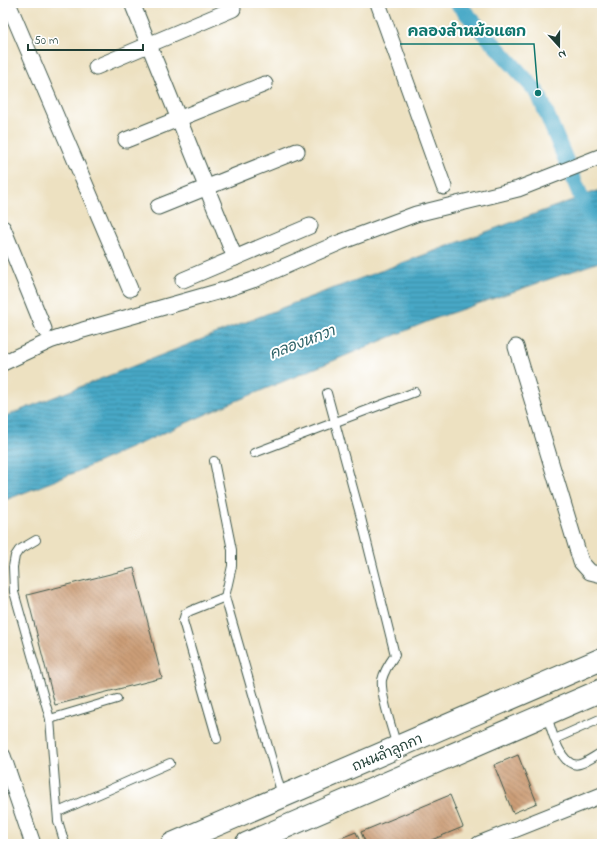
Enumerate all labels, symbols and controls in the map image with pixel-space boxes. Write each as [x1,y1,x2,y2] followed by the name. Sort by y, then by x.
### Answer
[400,17,534,44] callout: คลองลำหม้อแตก
[408,21,526,43] text: คลองลำหม้อแตก
[28,26,143,52] scale bar
[539,26,579,66] north arrow
[34,32,58,50] text: 50 m
[556,46,569,63] text: N
[266,320,340,366] water label: คลองหกวา
[349,729,426,778] street label: ถนนลำลูกกา

